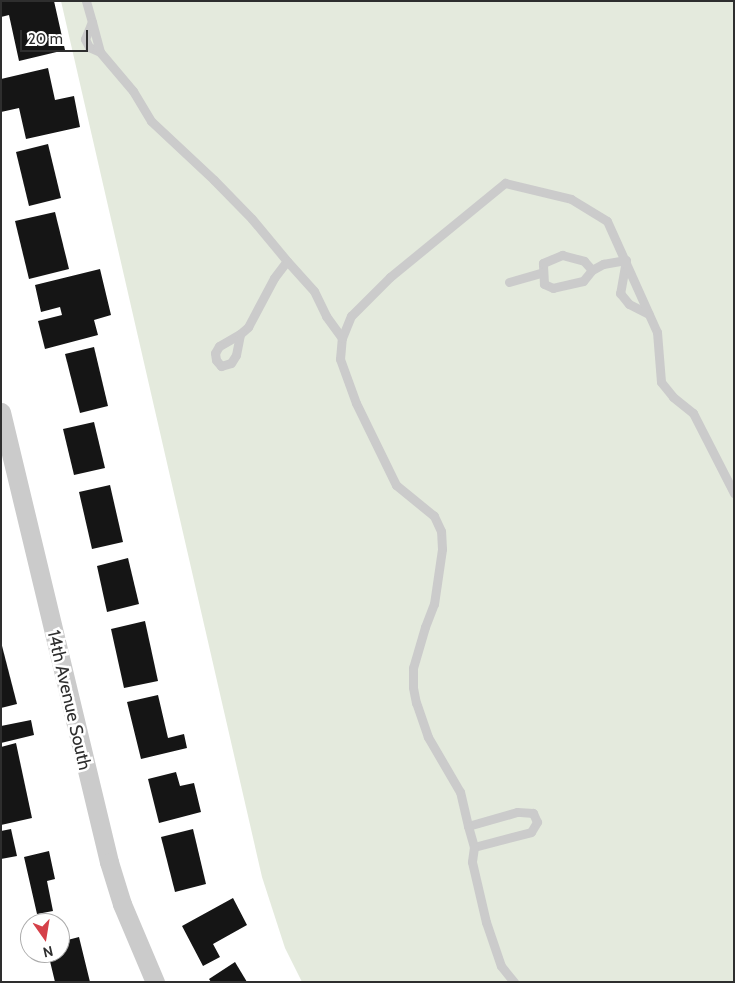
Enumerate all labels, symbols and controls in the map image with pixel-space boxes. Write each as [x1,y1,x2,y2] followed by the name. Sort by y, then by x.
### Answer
[22,20,90,52] scale bar
[28,30,63,48] text: 20 m
[42,628,96,772] street label: 14th Avenue South
[20,913,70,963] north arrow
[41,942,55,962] text: N

